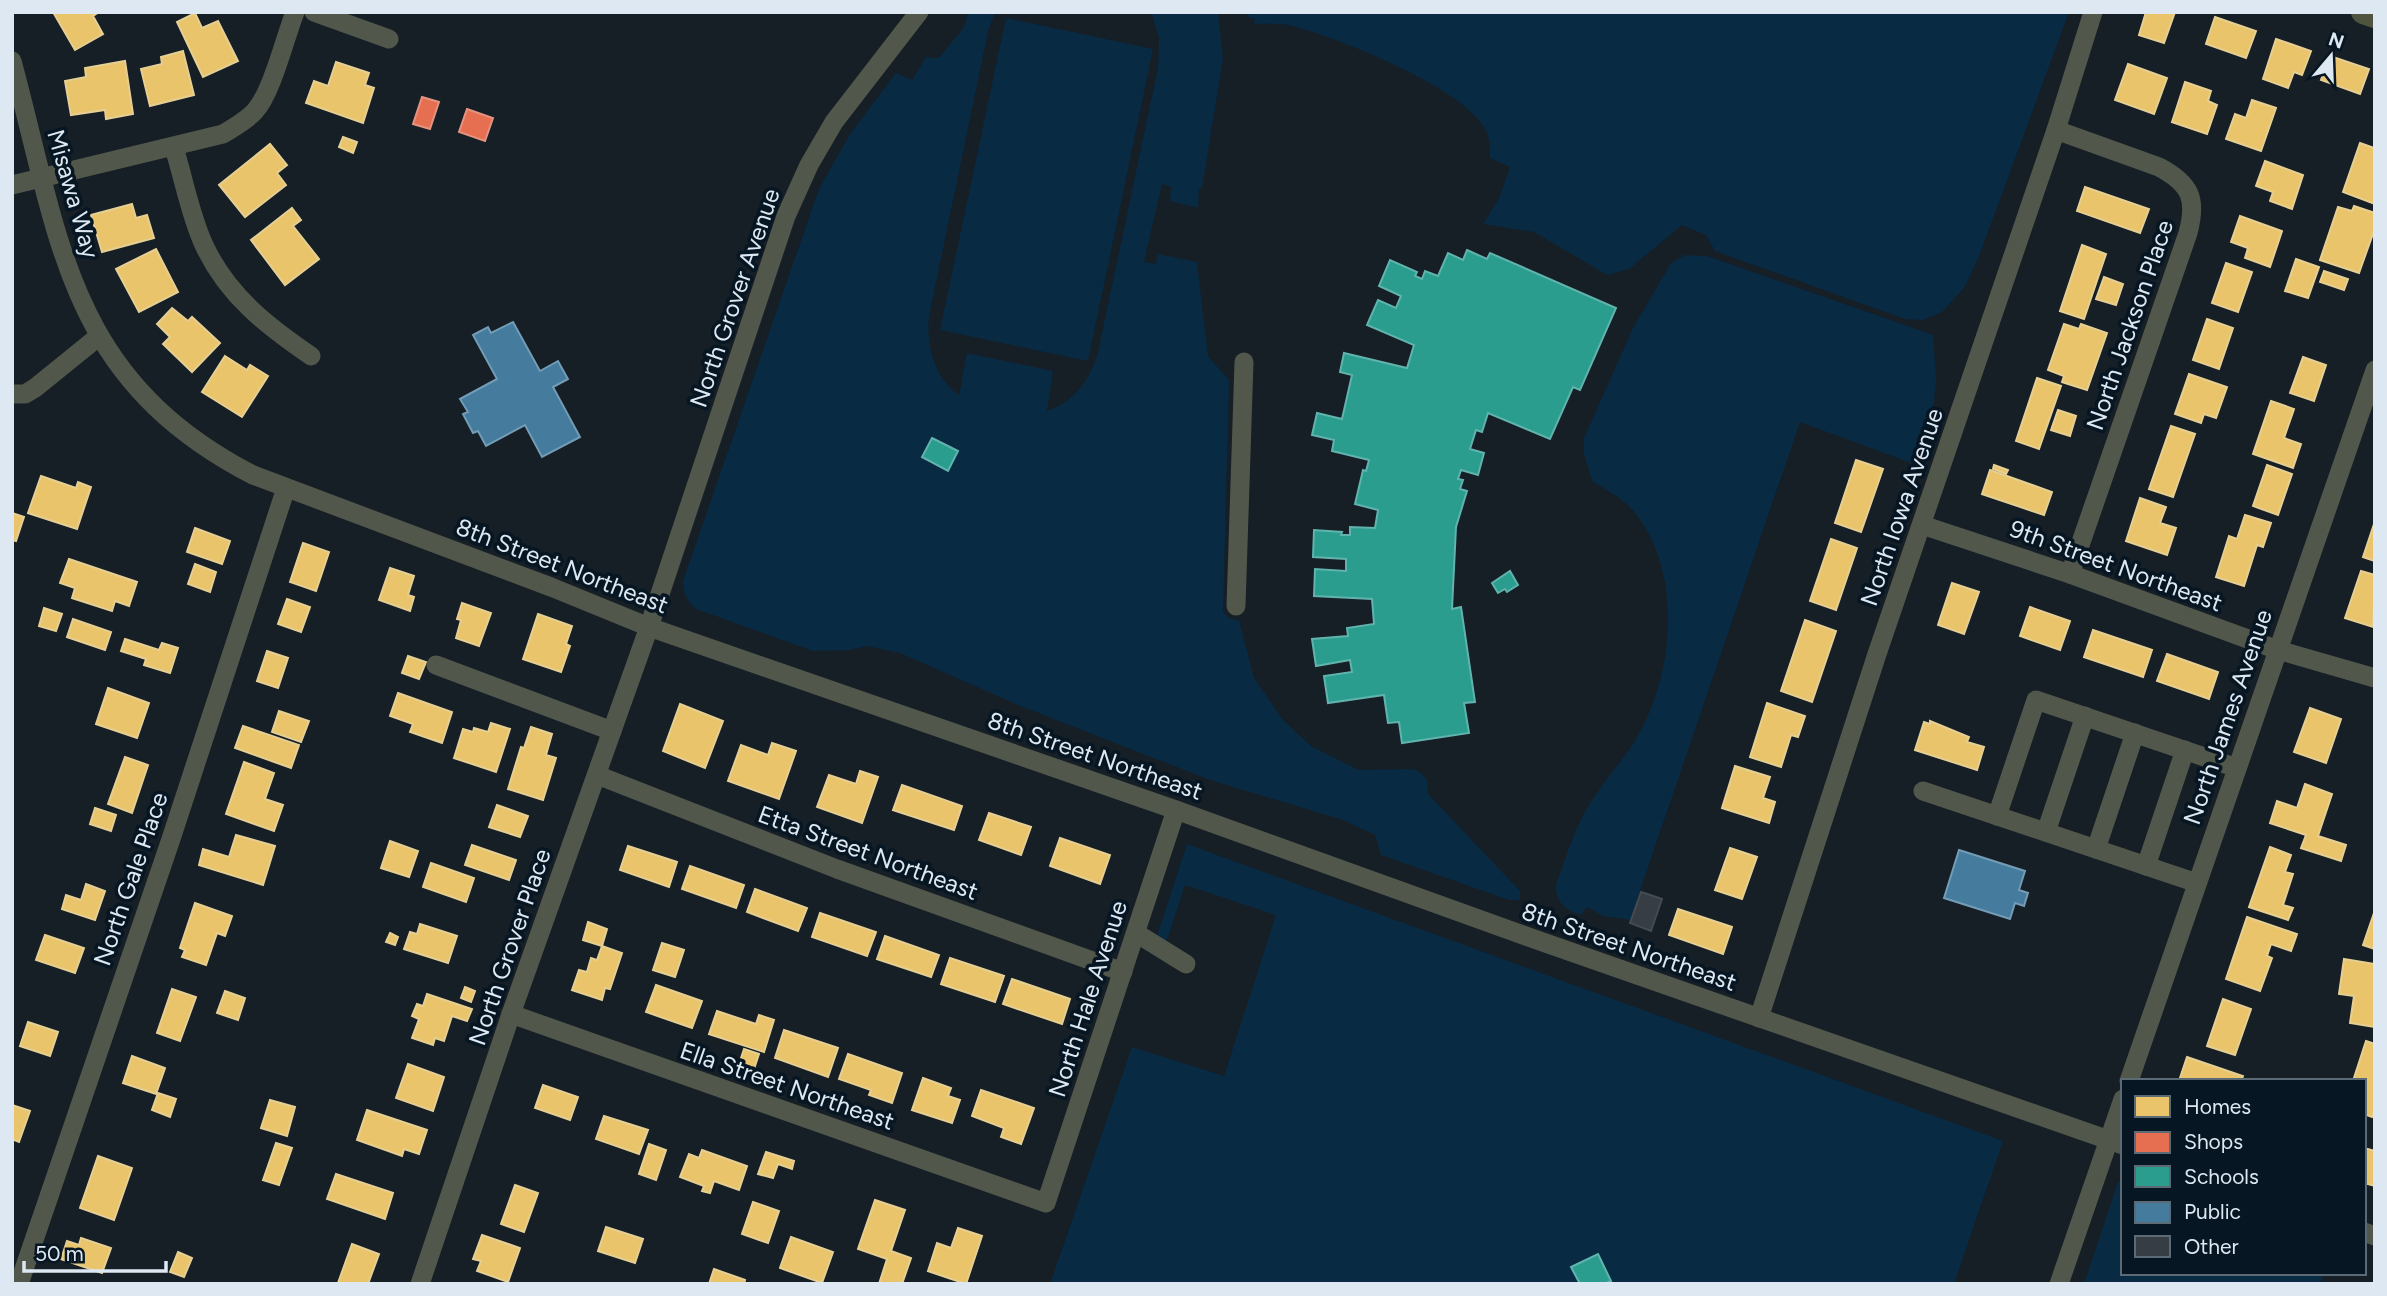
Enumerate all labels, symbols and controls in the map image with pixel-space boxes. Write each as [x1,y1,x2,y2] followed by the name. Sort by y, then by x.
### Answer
[2296,21,2366,91] north arrow
[2326,27,2347,54] text: N
[41,126,106,262] street label: Misawa Way
[683,185,786,411] street label: North Grover Avenue
[2080,216,2179,434] street label: North Jackson Place
[1854,404,1949,609] street label: North Iowa Avenue
[452,512,672,619] street label: 8th Street Northeast
[2006,514,2226,617] street label: 9th Street Northeast
[2177,606,2278,828] street label: North James Avenue
[984,705,1206,806] street label: 8th Street Northeast
[87,788,174,969] street label: North Gale Place
[754,799,982,906] street label: Etta Street Northeast
[462,845,557,1049] street label: North Grover Place
[1518,896,1740,997] street label: 8th Street Northeast
[1042,897,1133,1101] street label: North Hale Avenue
[676,1035,898,1136] street label: Ella Street Northeast
[2121,1079,2366,1275] legend
[2184,1094,2251,1119] text: Homes
[2184,1129,2243,1154] text: Shops
[2184,1164,2259,1189] text: Schools
[2184,1199,2241,1224] text: Public
[24,1230,166,1274] scale bar
[2184,1234,2239,1259] text: Other
[35,1241,84,1266] text: 50 m

